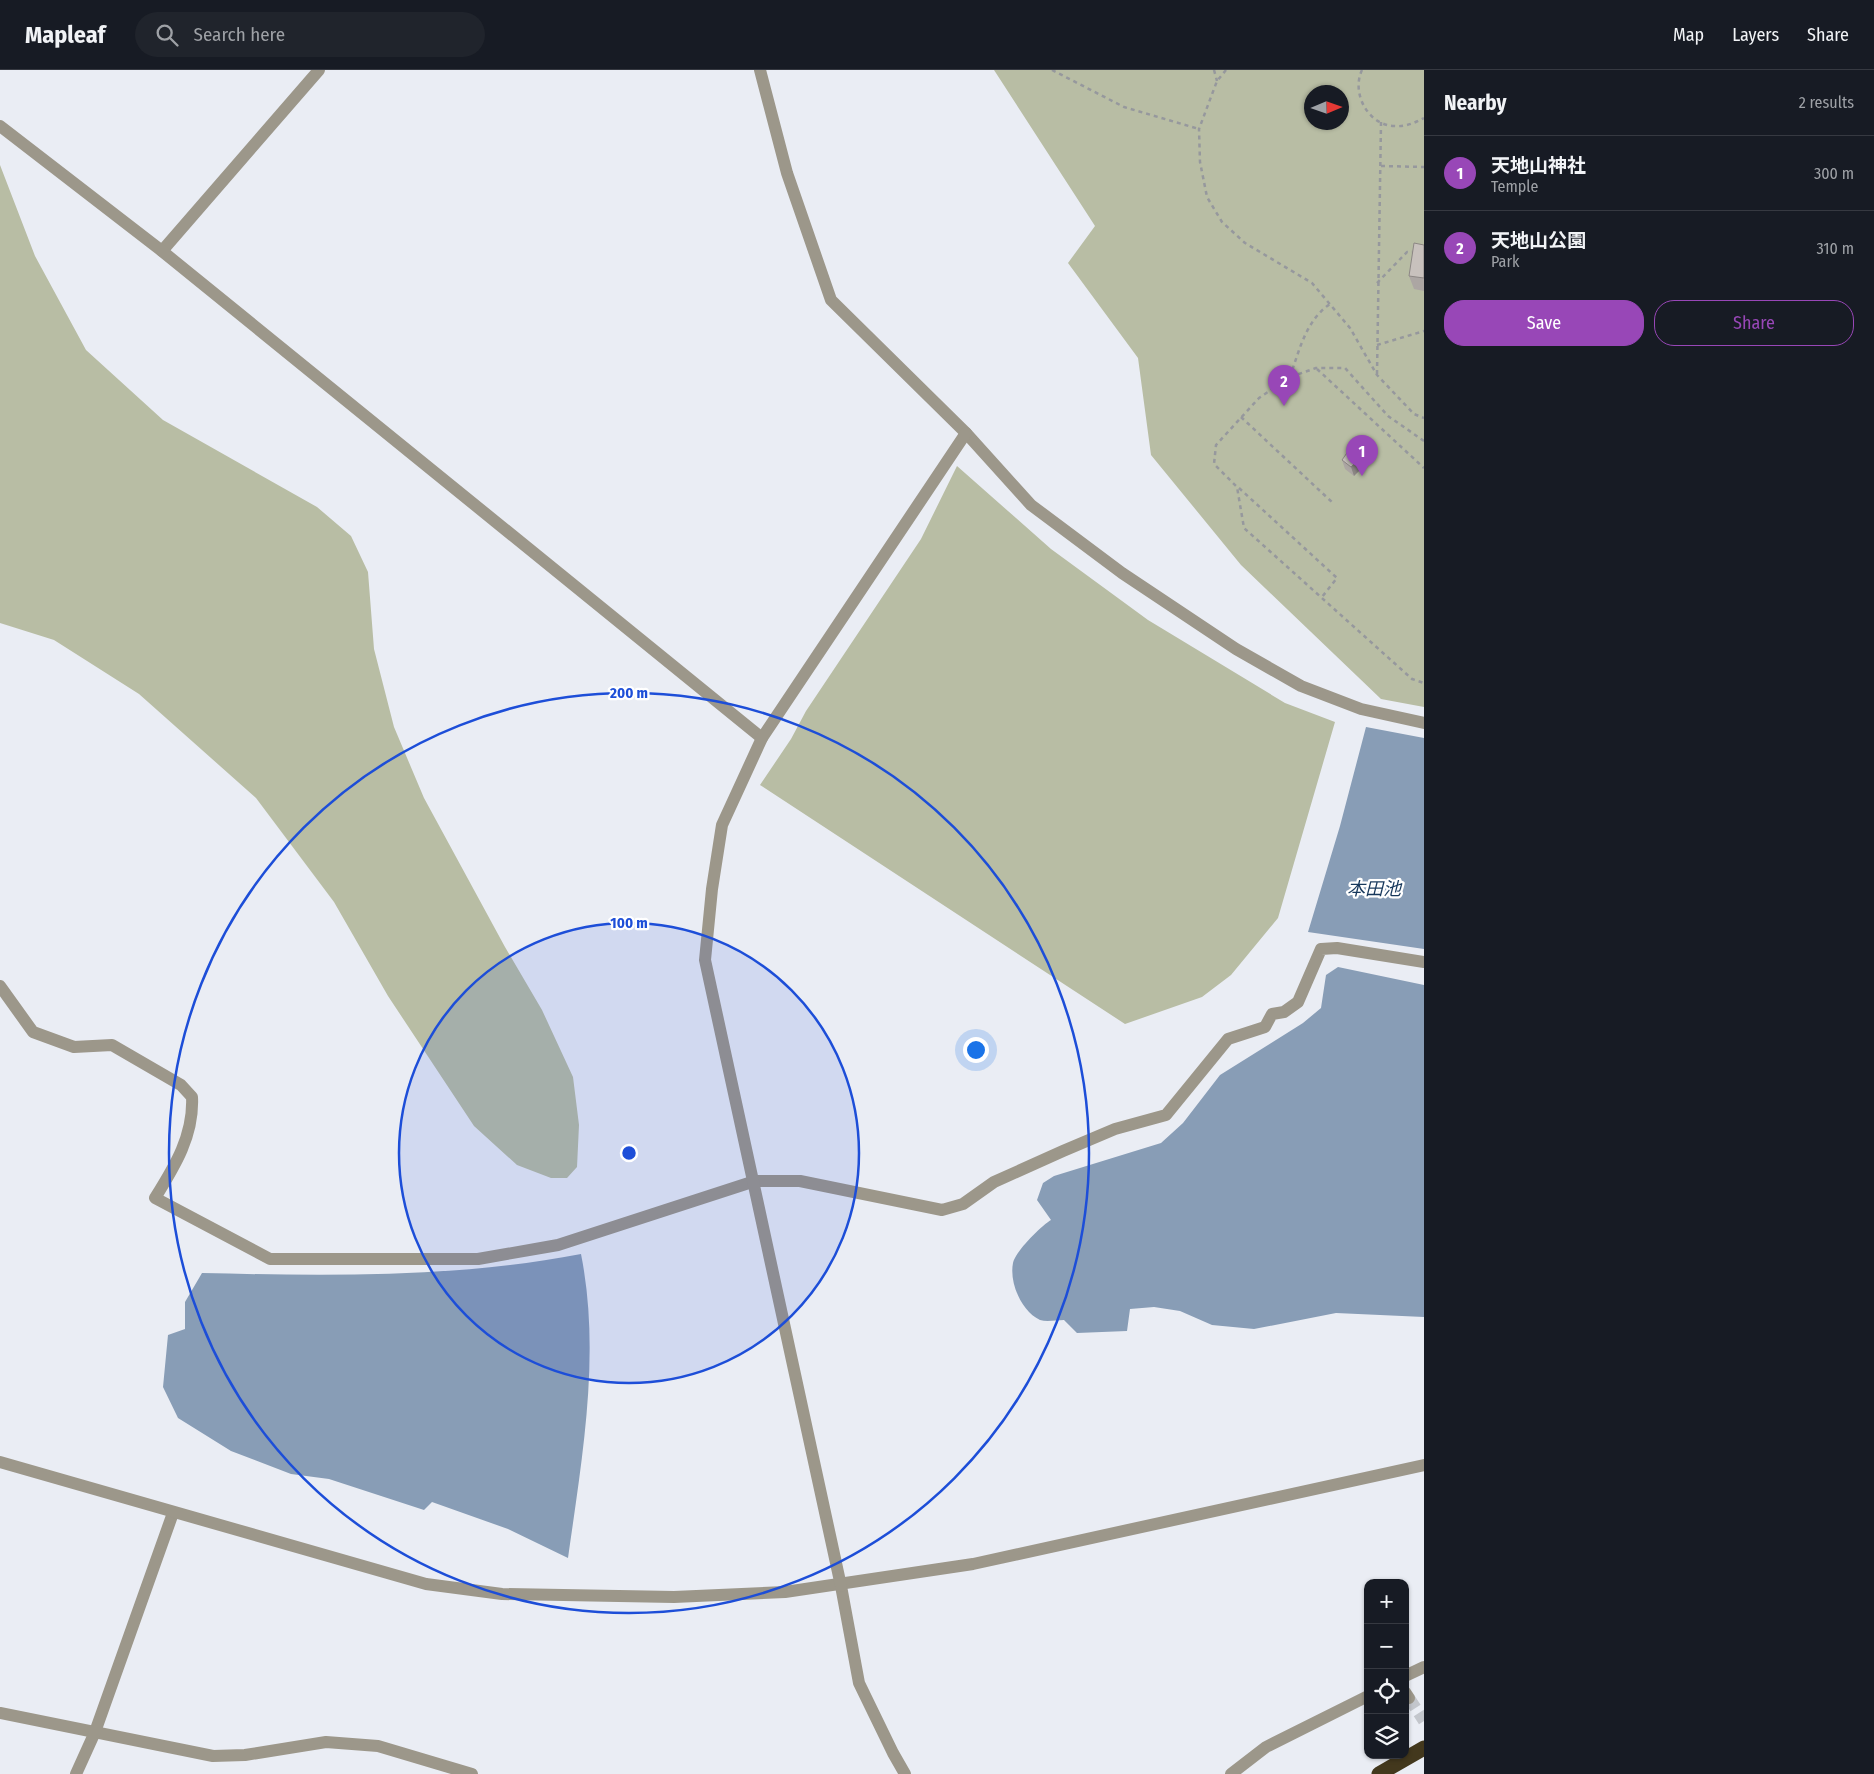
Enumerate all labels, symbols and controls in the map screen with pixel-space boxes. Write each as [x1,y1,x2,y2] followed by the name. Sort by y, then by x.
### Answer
[135,12,485,57] search box
[25,21,105,49] text: Mapleaf
[153,21,181,49] icon: search
[193,23,285,46] text: Search here
[1673,24,1704,46] text: Map
[1732,24,1779,46] text: Layers
[1807,24,1849,46] text: Share
[1304,85,1349,130] north arrow
[1444,90,1506,116] text: Nearby
[1799,93,1854,112] text: 2 results
[1491,154,1586,177] text: 天地山神社
[1457,164,1463,183] text: 1
[1814,164,1854,183] text: 300 m
[1491,177,1538,196] text: Temple
[1491,229,1586,252] text: 天地山公園
[1456,239,1464,258] text: 2
[1817,239,1854,258] text: 310 m
[1491,252,1519,271] text: Park
[1444,300,1644,346] button: Save
[1654,300,1854,346] button: Share
[1268,365,1300,406] pin: 2
[1346,435,1378,476] pin: 1
[609,684,648,702] text: 200 m
[1347,878,1403,900] water label: 本田池
[610,914,648,932] text: 100 m
[963,1037,989,1063] your location
[620,1144,638,1162] centre of rings
[1364,1579,1409,1759] map controls
[1364,1579,1409,1624] button: +
[1364,1624,1409,1669] button: −
[1364,1669,1409,1714] button: locate
[1364,1714,1409,1759] button: layers

